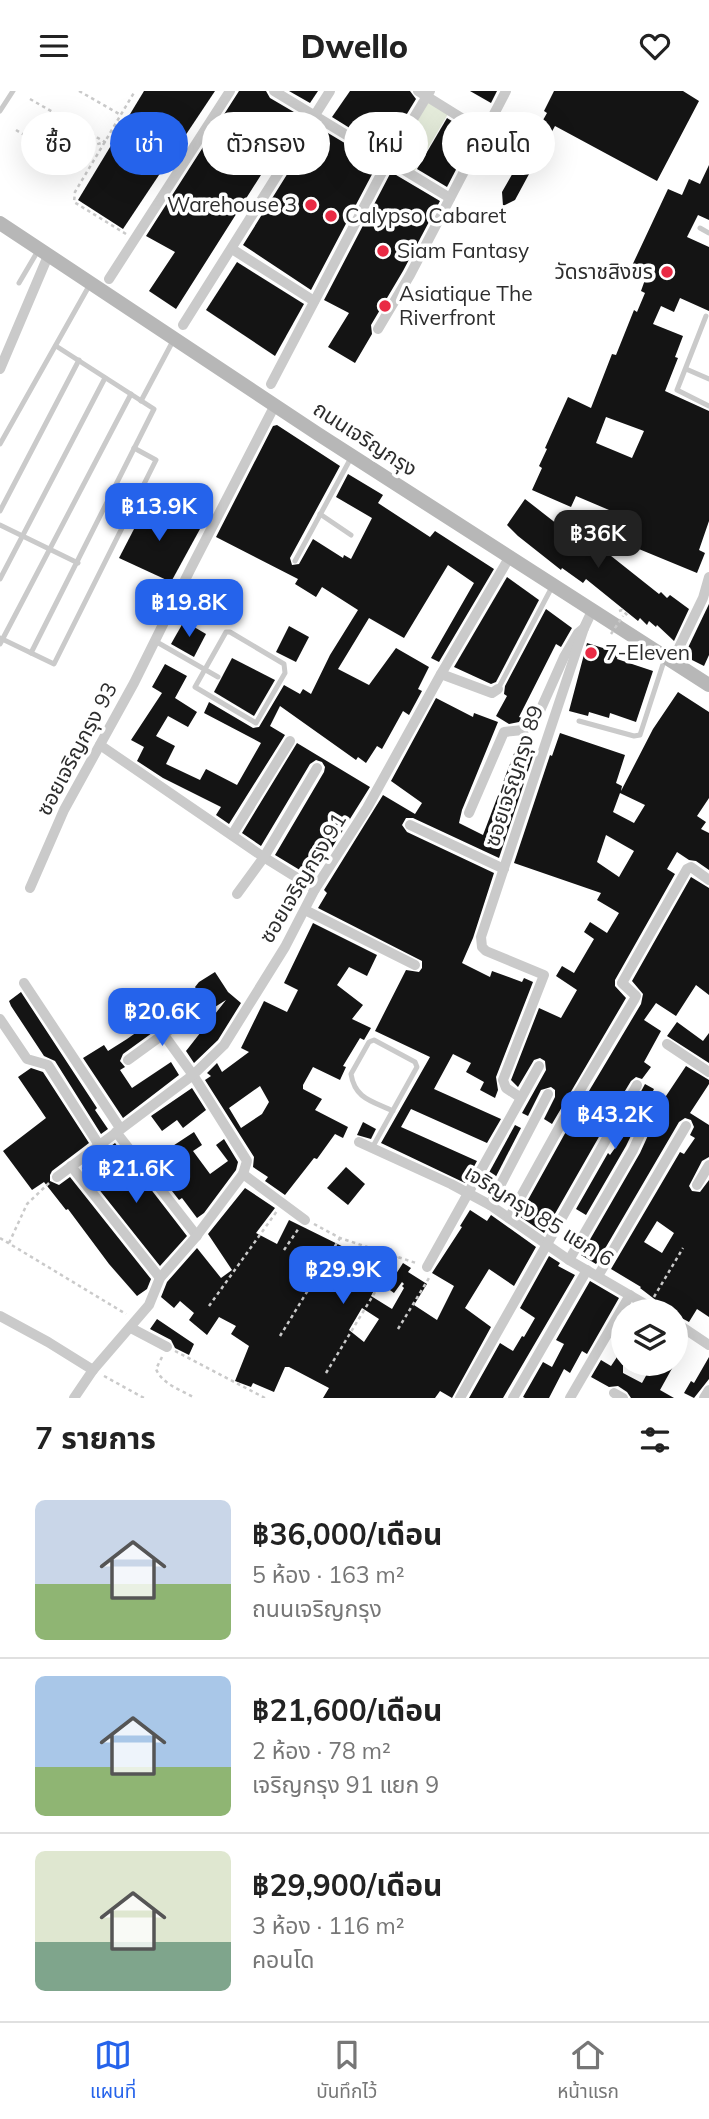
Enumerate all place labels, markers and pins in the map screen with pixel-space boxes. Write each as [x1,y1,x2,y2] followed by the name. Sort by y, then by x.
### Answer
[167,191,297,217] place label: Warehouse 3
[303,197,319,213] marker: Warehouse 3
[345,202,506,228] place label: Calypso Cabaret
[323,208,339,224] marker: Calypso Cabaret
[397,237,529,263] place label: Siam Fantasy
[375,243,391,259] marker: Siam Fantasy
[554,258,653,284] place label: วัดราชสิงขร
[659,264,675,280] marker: วัดราชสิงขร
[399,280,533,330] place label: Asiatique The Riverfront
[377,298,393,314] marker: Asiatique The Riverfront
[102,483,216,543] pin: ฿13.9K
[557,511,639,570] pin: ฿36K
[132,580,246,639] pin: ฿19.8K
[605,639,690,665] place label: 7-Eleven
[583,645,599,661] marker: 7-Eleven
[105,989,219,1048] pin: ฿20.6K
[558,1091,672,1151] pin: ฿43.2K
[79,1145,193,1205] pin: ฿21.6K
[286,1247,400,1306] pin: ฿29.9K

